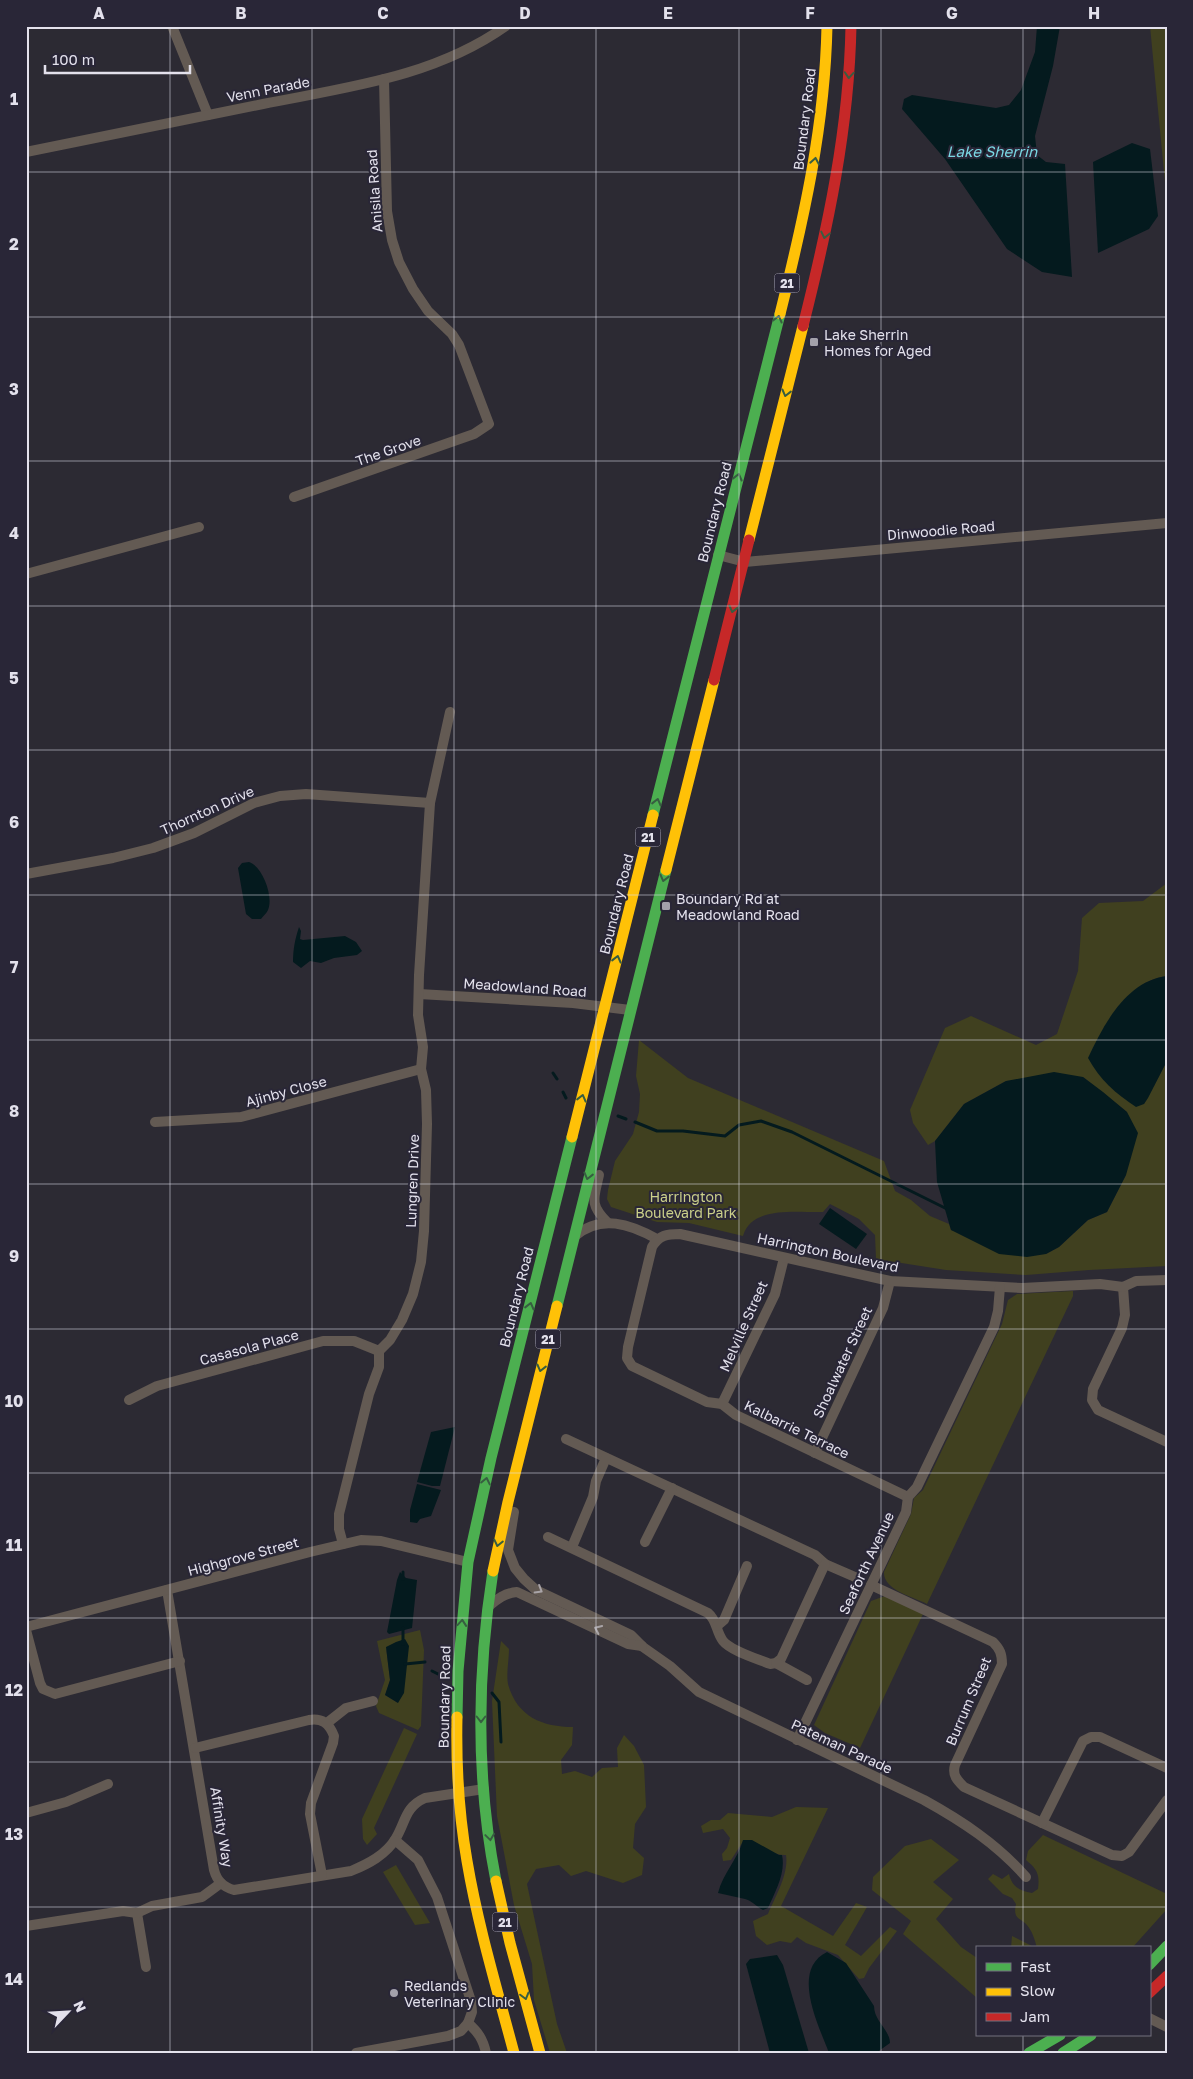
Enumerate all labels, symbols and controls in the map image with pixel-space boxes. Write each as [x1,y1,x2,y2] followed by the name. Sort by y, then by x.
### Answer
[93,3,105,23] text: A
[235,3,247,23] text: B
[377,3,389,23] text: C
[519,3,531,23] text: D
[663,3,673,23] text: E
[805,3,815,23] text: F
[946,3,958,23] text: G
[1088,3,1100,23] text: H
[45,42,190,74] scale bar
[52,50,95,68] text: 100 m
[789,67,819,171] street label: Boundary Road
[844,71,855,79] one-way arrow
[225,73,311,105] street label: Venn Parade
[10,89,18,109] text: 1
[947,142,1038,160] water label: Lake Sherrin
[363,149,385,233] street label: Anisila Road
[809,157,819,165] one-way arrow
[820,231,831,240] one-way arrow
[9,234,19,254] text: 2
[774,274,800,292] road number: 21
[772,315,783,324] one-way arrow
[824,326,931,359] place label: Lake Sherrin Homes for Aged
[808,336,820,348] marker: Lake Sherrin Homes for Aged
[9,379,19,399] text: 3
[781,389,792,398] one-way arrow
[353,431,423,469] street label: The Grove
[693,460,735,564] street label: Boundary Road
[732,472,743,481] one-way arrow
[886,517,996,543] street label: Dinwoodie Road
[9,523,19,543] text: 4
[728,605,738,613] one-way arrow
[9,668,19,688] text: 5
[158,782,256,838] street label: Thornton Drive
[651,797,662,806] one-way arrow
[9,812,19,832] text: 6
[636,828,660,846] road number: 21
[595,852,637,956] street label: Boundary Road
[659,874,670,883] one-way arrow
[676,890,800,923] place label: Boundary Rd at Meadowland Road
[660,900,672,912] marker: Boundary Rd at Meadowland Road
[612,956,622,964] one-way arrow
[10,957,19,977] text: 7
[463,974,587,1000] street label: Meadowland Road
[244,1072,328,1110] street label: Ajinby Close
[577,1094,587,1102] one-way arrow
[9,1101,19,1121] text: 8
[402,1134,422,1228] street label: Lungren Drive
[584,1172,594,1180] one-way arrow
[635,1188,737,1221] park label: Harrington Boulevard Park
[756,1229,900,1275] street label: Harrington Boulevard
[495,1245,537,1349] street label: Boundary Road
[9,1246,19,1266] text: 9
[715,1278,771,1374] street label: Melville Street
[524,1303,534,1311] one-way arrow
[809,1303,875,1421] street label: Shoalwater Street
[198,1326,300,1368] street label: Casasola Place
[536,1330,560,1348] road number: 21
[536,1363,547,1372] one-way arrow
[5,1391,23,1411] text: 10
[742,1396,852,1462] street label: Kalbarrie Terrace
[480,1476,491,1485] one-way arrow
[835,1509,897,1617] street label: Seaforth Avenue
[186,1533,300,1579] street label: Highgrove Street
[6,1535,22,1555] text: 11
[493,1538,504,1547] one-way arrow
[533,1584,543,1593] one-way arrow
[457,1619,468,1627] one-way arrow
[594,1625,603,1636] one-way arrow
[435,1645,453,1749] street label: Boundary Road
[942,1654,994,1748] street label: Burrum Street
[5,1680,23,1700] text: 12
[789,1715,895,1777] street label: Pateman Parade
[476,1716,486,1723] one-way arrow
[207,1786,237,1869] street label: Affinity Way
[5,1824,23,1844] text: 13
[484,1833,494,1842] one-way arrow
[492,1912,518,1931] road number: 21
[976,1946,1150,2036] legend
[1020,1957,1051,1975] text: Fast
[5,1969,23,1989] text: 14
[404,1977,515,2010] place label: Redlands Veterinary Clinic
[1020,1981,1055,1999] text: Slow
[42,1986,92,2036] north arrow
[388,1987,400,1999] marker: Redlands Veterinary Clinic
[519,1991,529,1999] one-way arrow
[70,1998,90,2015] text: N
[1020,2007,1050,2025] text: Jam

